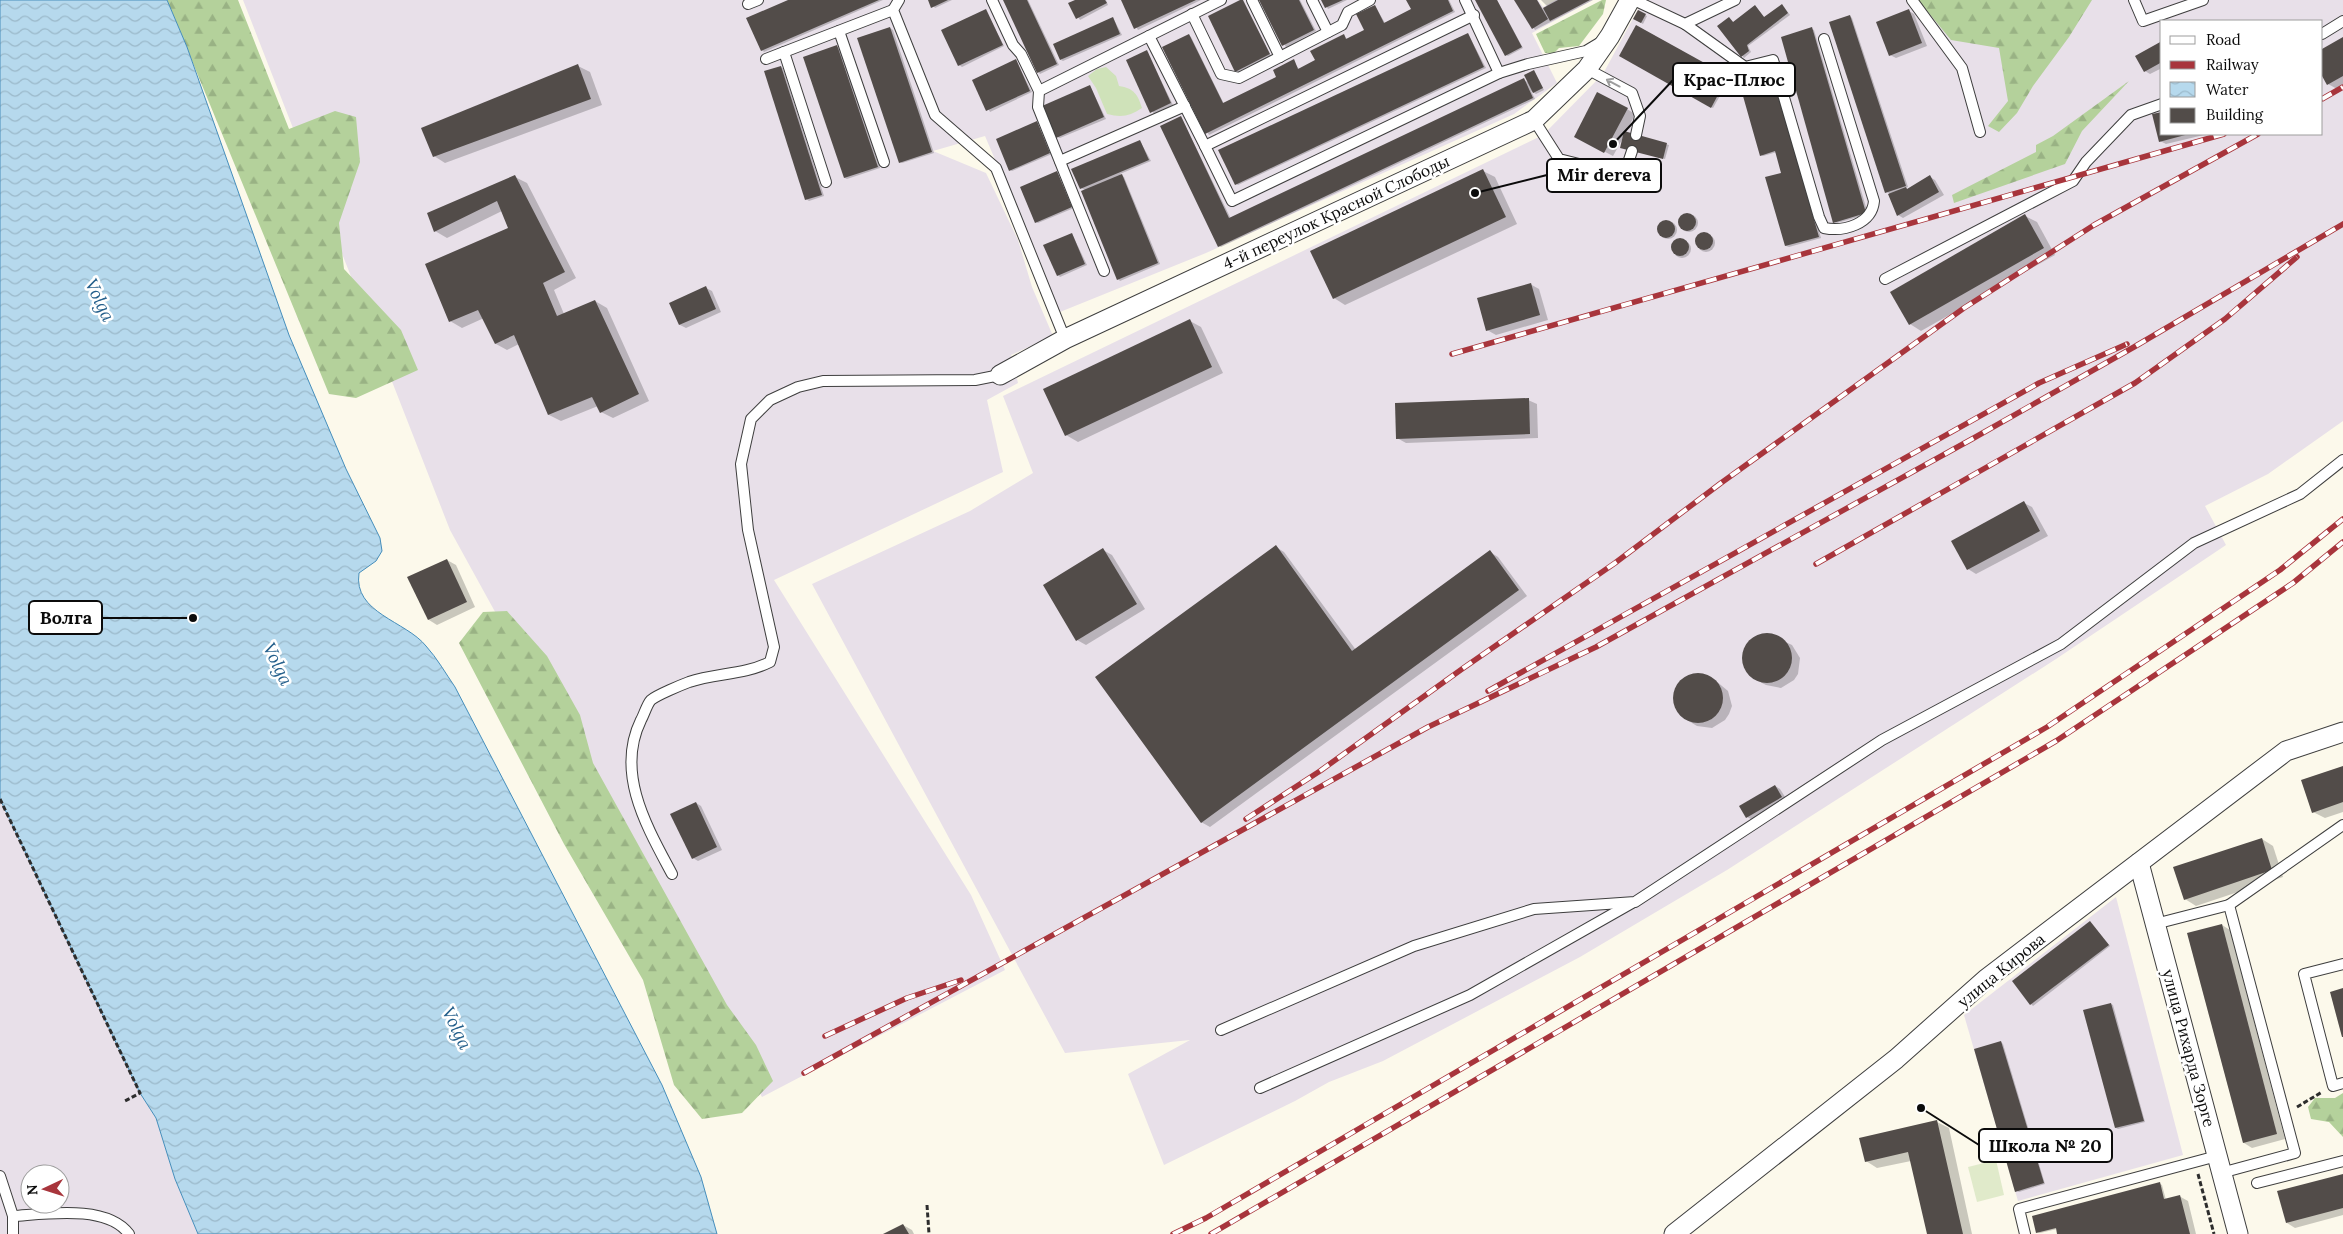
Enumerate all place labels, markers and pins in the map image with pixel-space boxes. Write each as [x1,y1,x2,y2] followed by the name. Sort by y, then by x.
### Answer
[1673,63,1795,96] callout: Крас-Плюс
[1547,159,1661,192] callout: Mir dereva
[29,601,102,634] callout: Волга
[1979,1129,2112,1162] callout: Школа № 20

